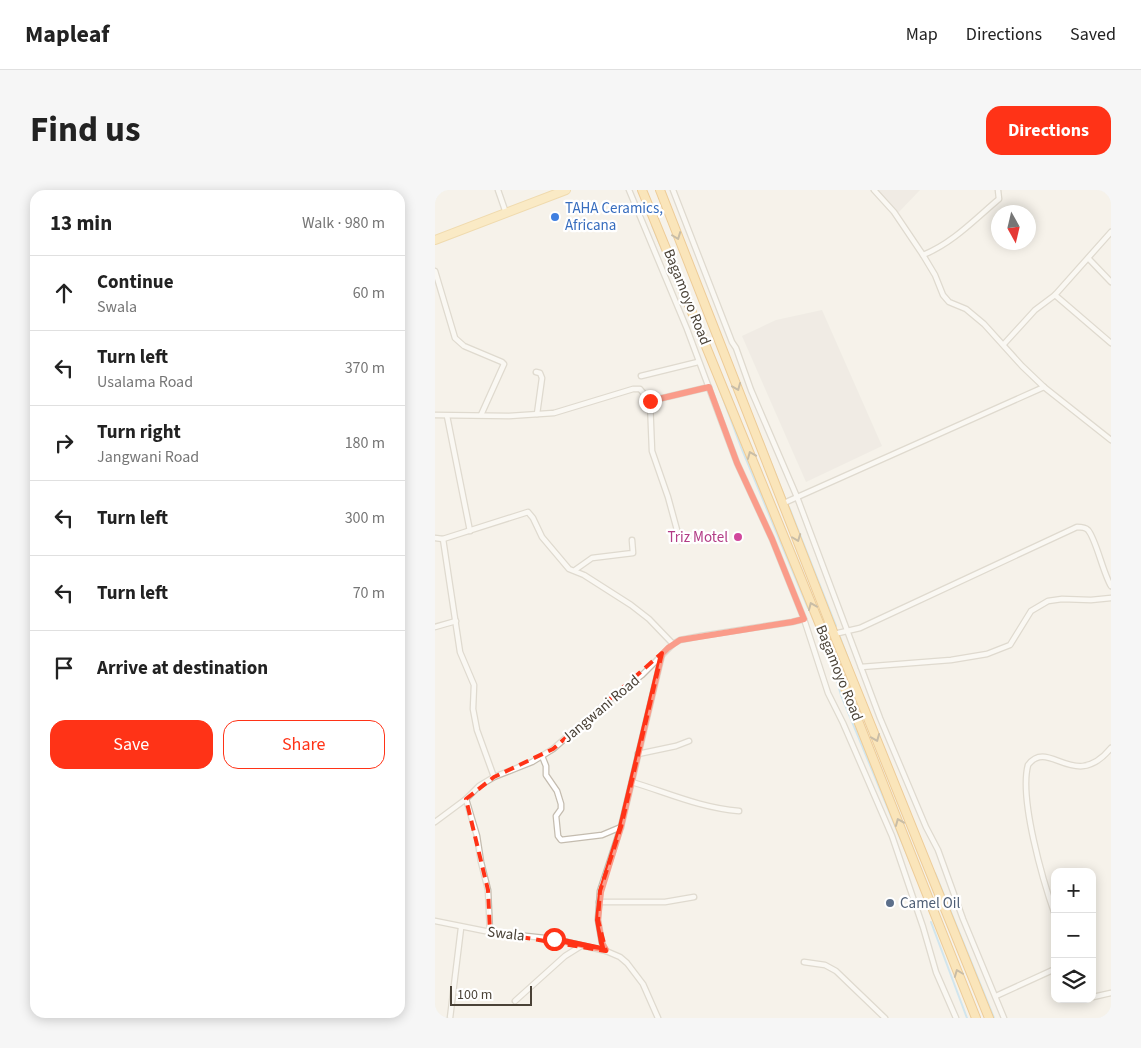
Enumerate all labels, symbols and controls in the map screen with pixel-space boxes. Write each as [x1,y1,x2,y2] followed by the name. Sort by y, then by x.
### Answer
[25,17,110,52] text: Mapleaf
[906,22,938,47] text: Map
[966,22,1042,47] text: Directions
[1070,22,1116,47] text: Saved
[30,105,140,155] text: Find us
[986,106,1111,155] button: Directions
[565,198,663,236] place label: TAHA Ceramics, Africana
[991,205,1036,250] north arrow
[50,208,112,238] text: 13 min
[549,211,561,223] marker: TAHA Ceramics, Africana
[302,212,385,234] text: Walk · 980 m
[672,231,682,239] one-way arrow
[658,246,716,348] street label: Bagamoyo Road
[97,269,174,296] text: Continue
[50,279,78,307] icon: ahead
[353,282,385,304] text: 60 m
[97,296,137,318] text: Swala
[97,344,168,371] text: Turn left
[50,354,78,382] icon: left
[345,357,385,379] text: 370 m
[97,371,193,393] text: Usalama Road
[731,382,742,391] one-way arrow
[639,390,662,413] route end
[97,419,181,446] text: Turn right
[50,429,78,457] icon: right
[345,432,385,454] text: 180 m
[97,446,199,468] text: Jangwani Road
[747,451,757,460] one-way arrow
[50,504,78,532] icon: left
[97,505,168,532] text: Turn left
[345,507,385,529] text: 300 m
[667,527,728,548] place label: Triz Motel
[732,531,744,543] marker: Triz Motel
[791,533,801,542] one-way arrow
[50,579,78,607] icon: left
[97,580,168,607] text: Turn left
[353,582,385,604] text: 70 m
[807,602,818,611] one-way arrow
[810,622,868,724] street label: Bagamoyo Road
[50,654,78,682] icon: arrive
[97,655,268,682] text: Arrive at destination
[558,670,644,748] street label: Jangwani Road
[50,720,213,769] button: Save
[223,720,385,769] button: Share
[870,733,880,742] one-way arrow
[894,818,904,826] one-way arrow
[1051,868,1096,1003] map controls
[1051,868,1096,913] button: +
[900,893,960,914] place label: Camel Oil
[884,897,896,909] marker: Camel Oil
[1051,913,1096,958] button: −
[486,921,526,947] street label: Swala
[543,928,566,951] route start
[1051,958,1096,1003] button: layers
[954,969,964,978] one-way arrow
[450,983,533,1006] scale bar
[457,985,492,1005] text: 100 m

